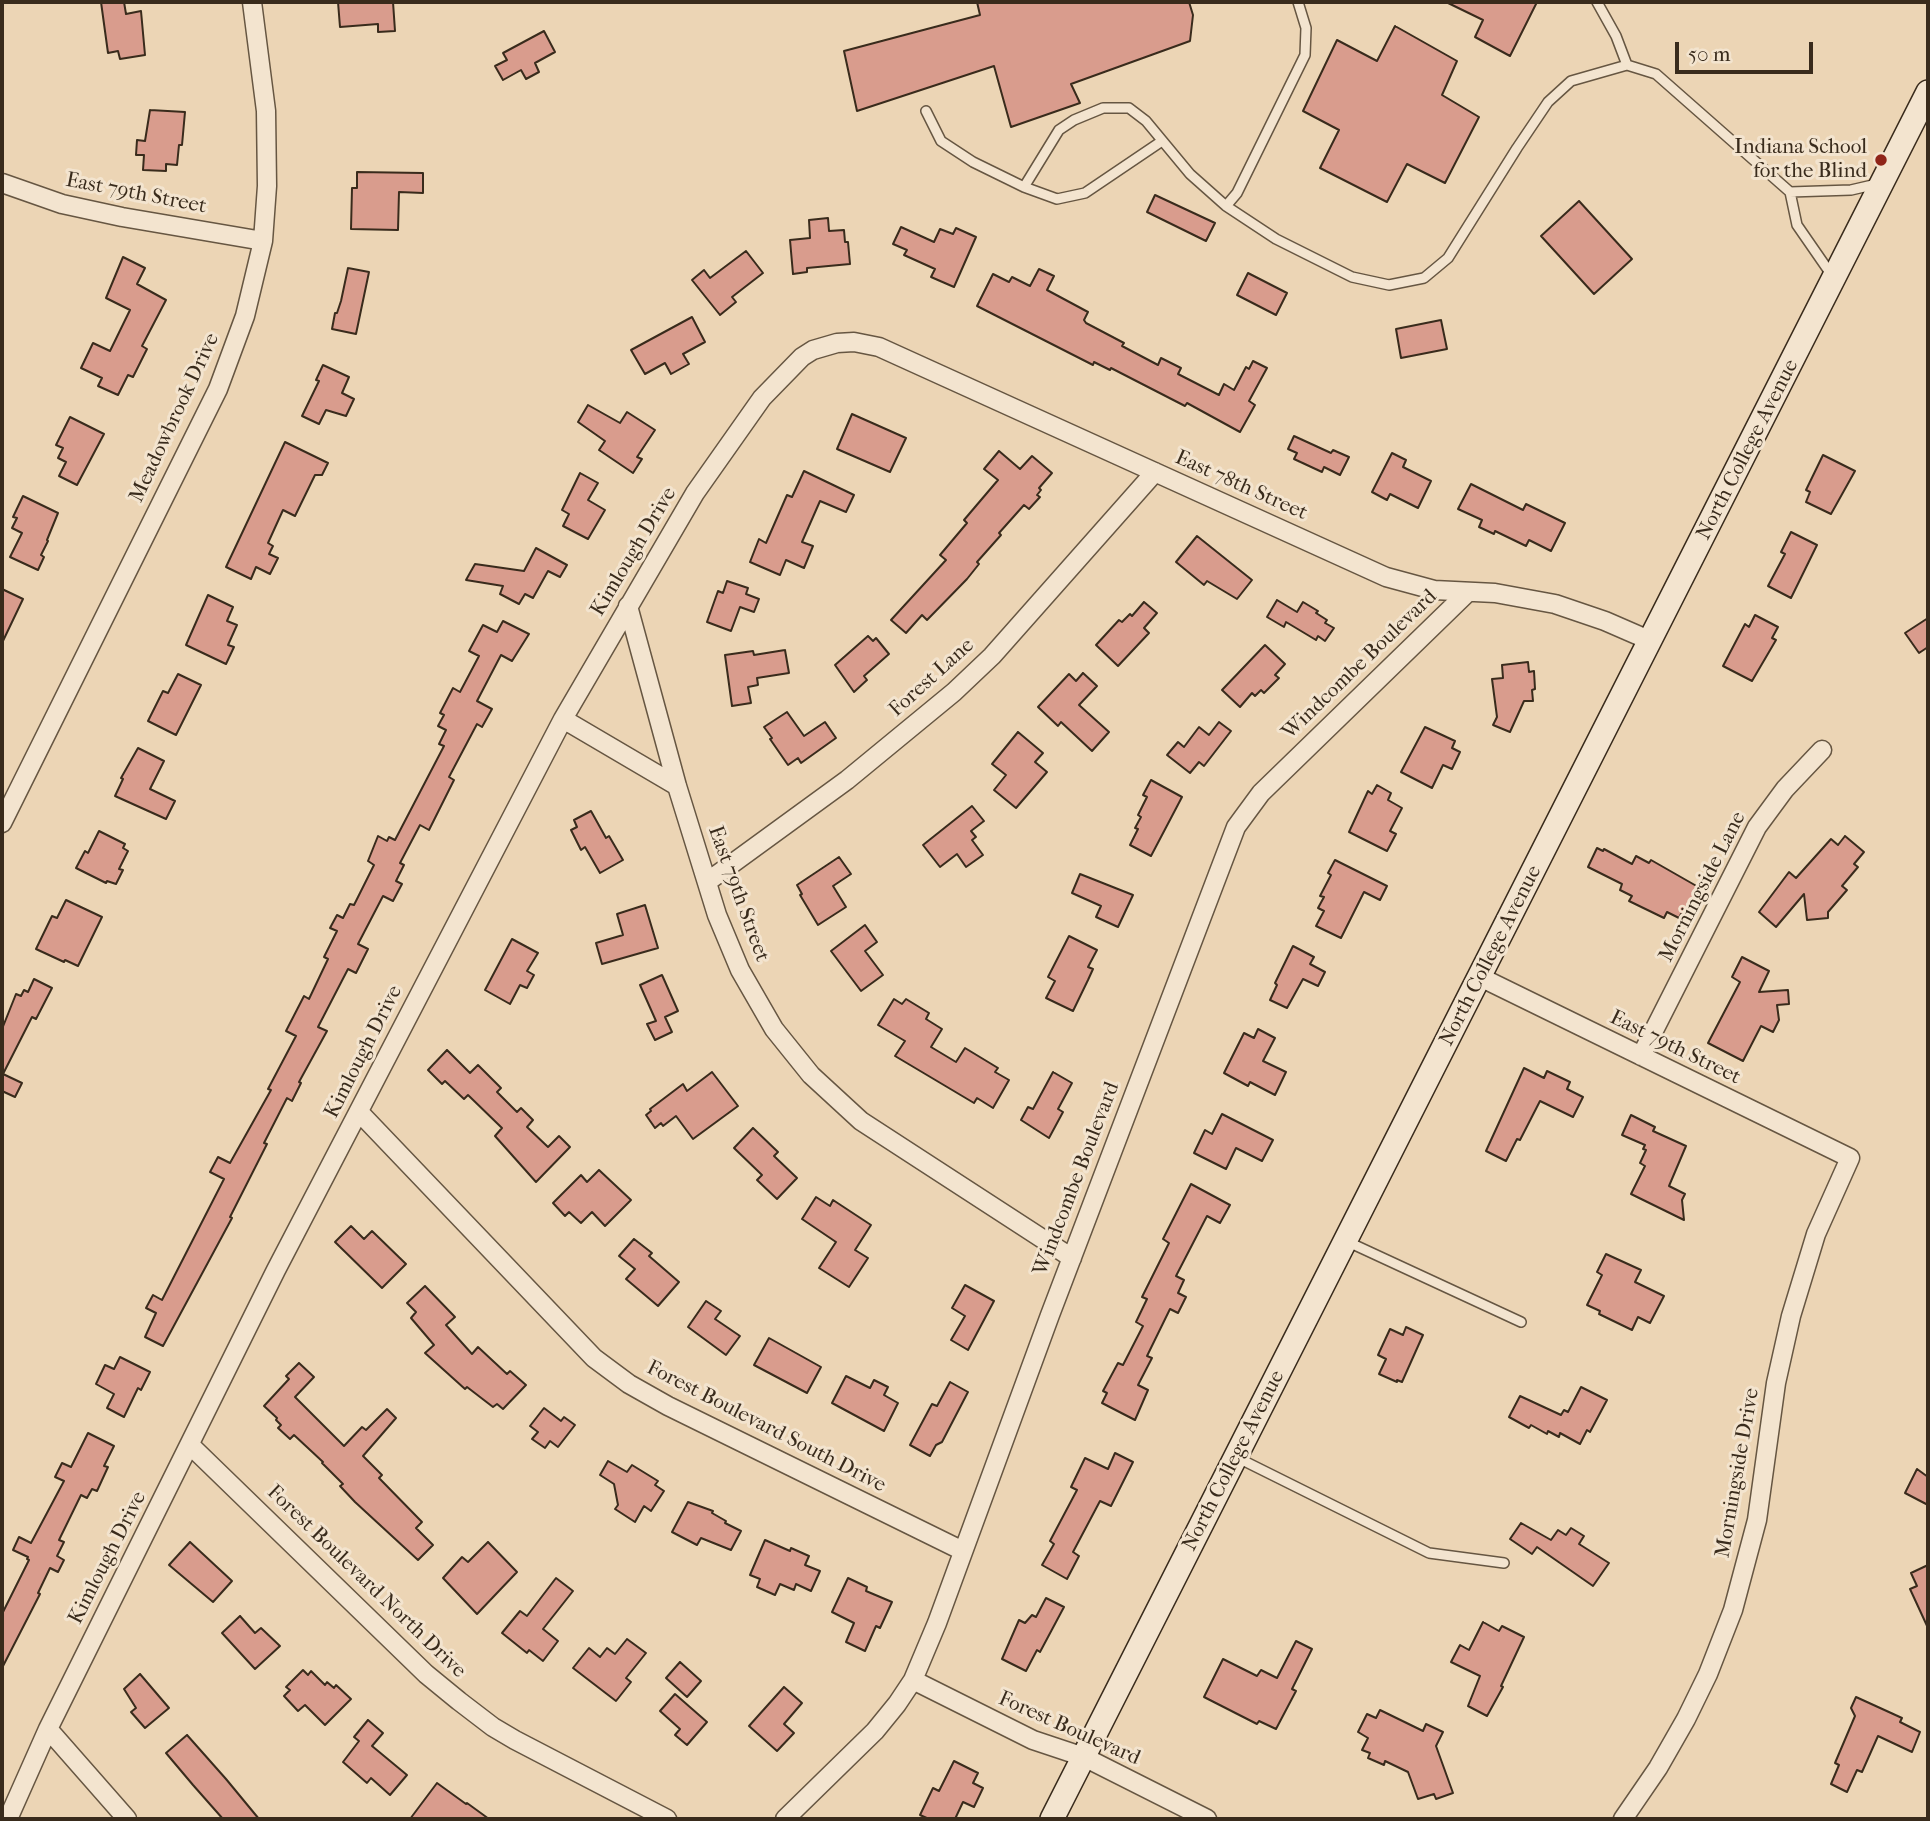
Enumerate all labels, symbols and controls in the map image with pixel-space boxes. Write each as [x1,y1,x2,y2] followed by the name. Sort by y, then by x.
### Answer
[1678,28,1816,72] scale bar
[1688,42,1731,66] text: 50 m
[1734,135,1867,185] place label: Indiana School for the Blind
[1873,152,1889,168] marker: Indiana School for the Blind
[64,168,208,220] street label: East 79th Street
[125,329,225,507] street label: Meadowbrook Drive
[1692,356,1804,544] street label: North College Avenue
[1171,446,1311,526] street label: East 78th Street
[586,483,682,621] street label: Kimlough Drive
[1277,585,1443,745] street label: Windcombe Boulevard
[884,633,980,723] street label: Forest Lane
[1654,808,1752,966] street label: Morningside Lane
[702,823,774,965] street label: East 79th Street
[1435,862,1547,1050] street label: North College Avenue
[320,981,408,1123] street label: Kimlough Drive
[1605,1005,1745,1091] street label: East 79th Street
[1028,1079,1126,1279] street label: Windcombe Boulevard
[642,1356,890,1498] street label: Forest Boulevard South Drive
[1178,1367,1290,1555] street label: North College Avenue
[1711,1386,1765,1560] street label: Morningside Drive
[261,1480,471,1684] street label: Forest Boulevard North Drive
[64,1487,152,1629] street label: Kimlough Drive
[994,1686,1144,1772] street label: Forest Boulevard

